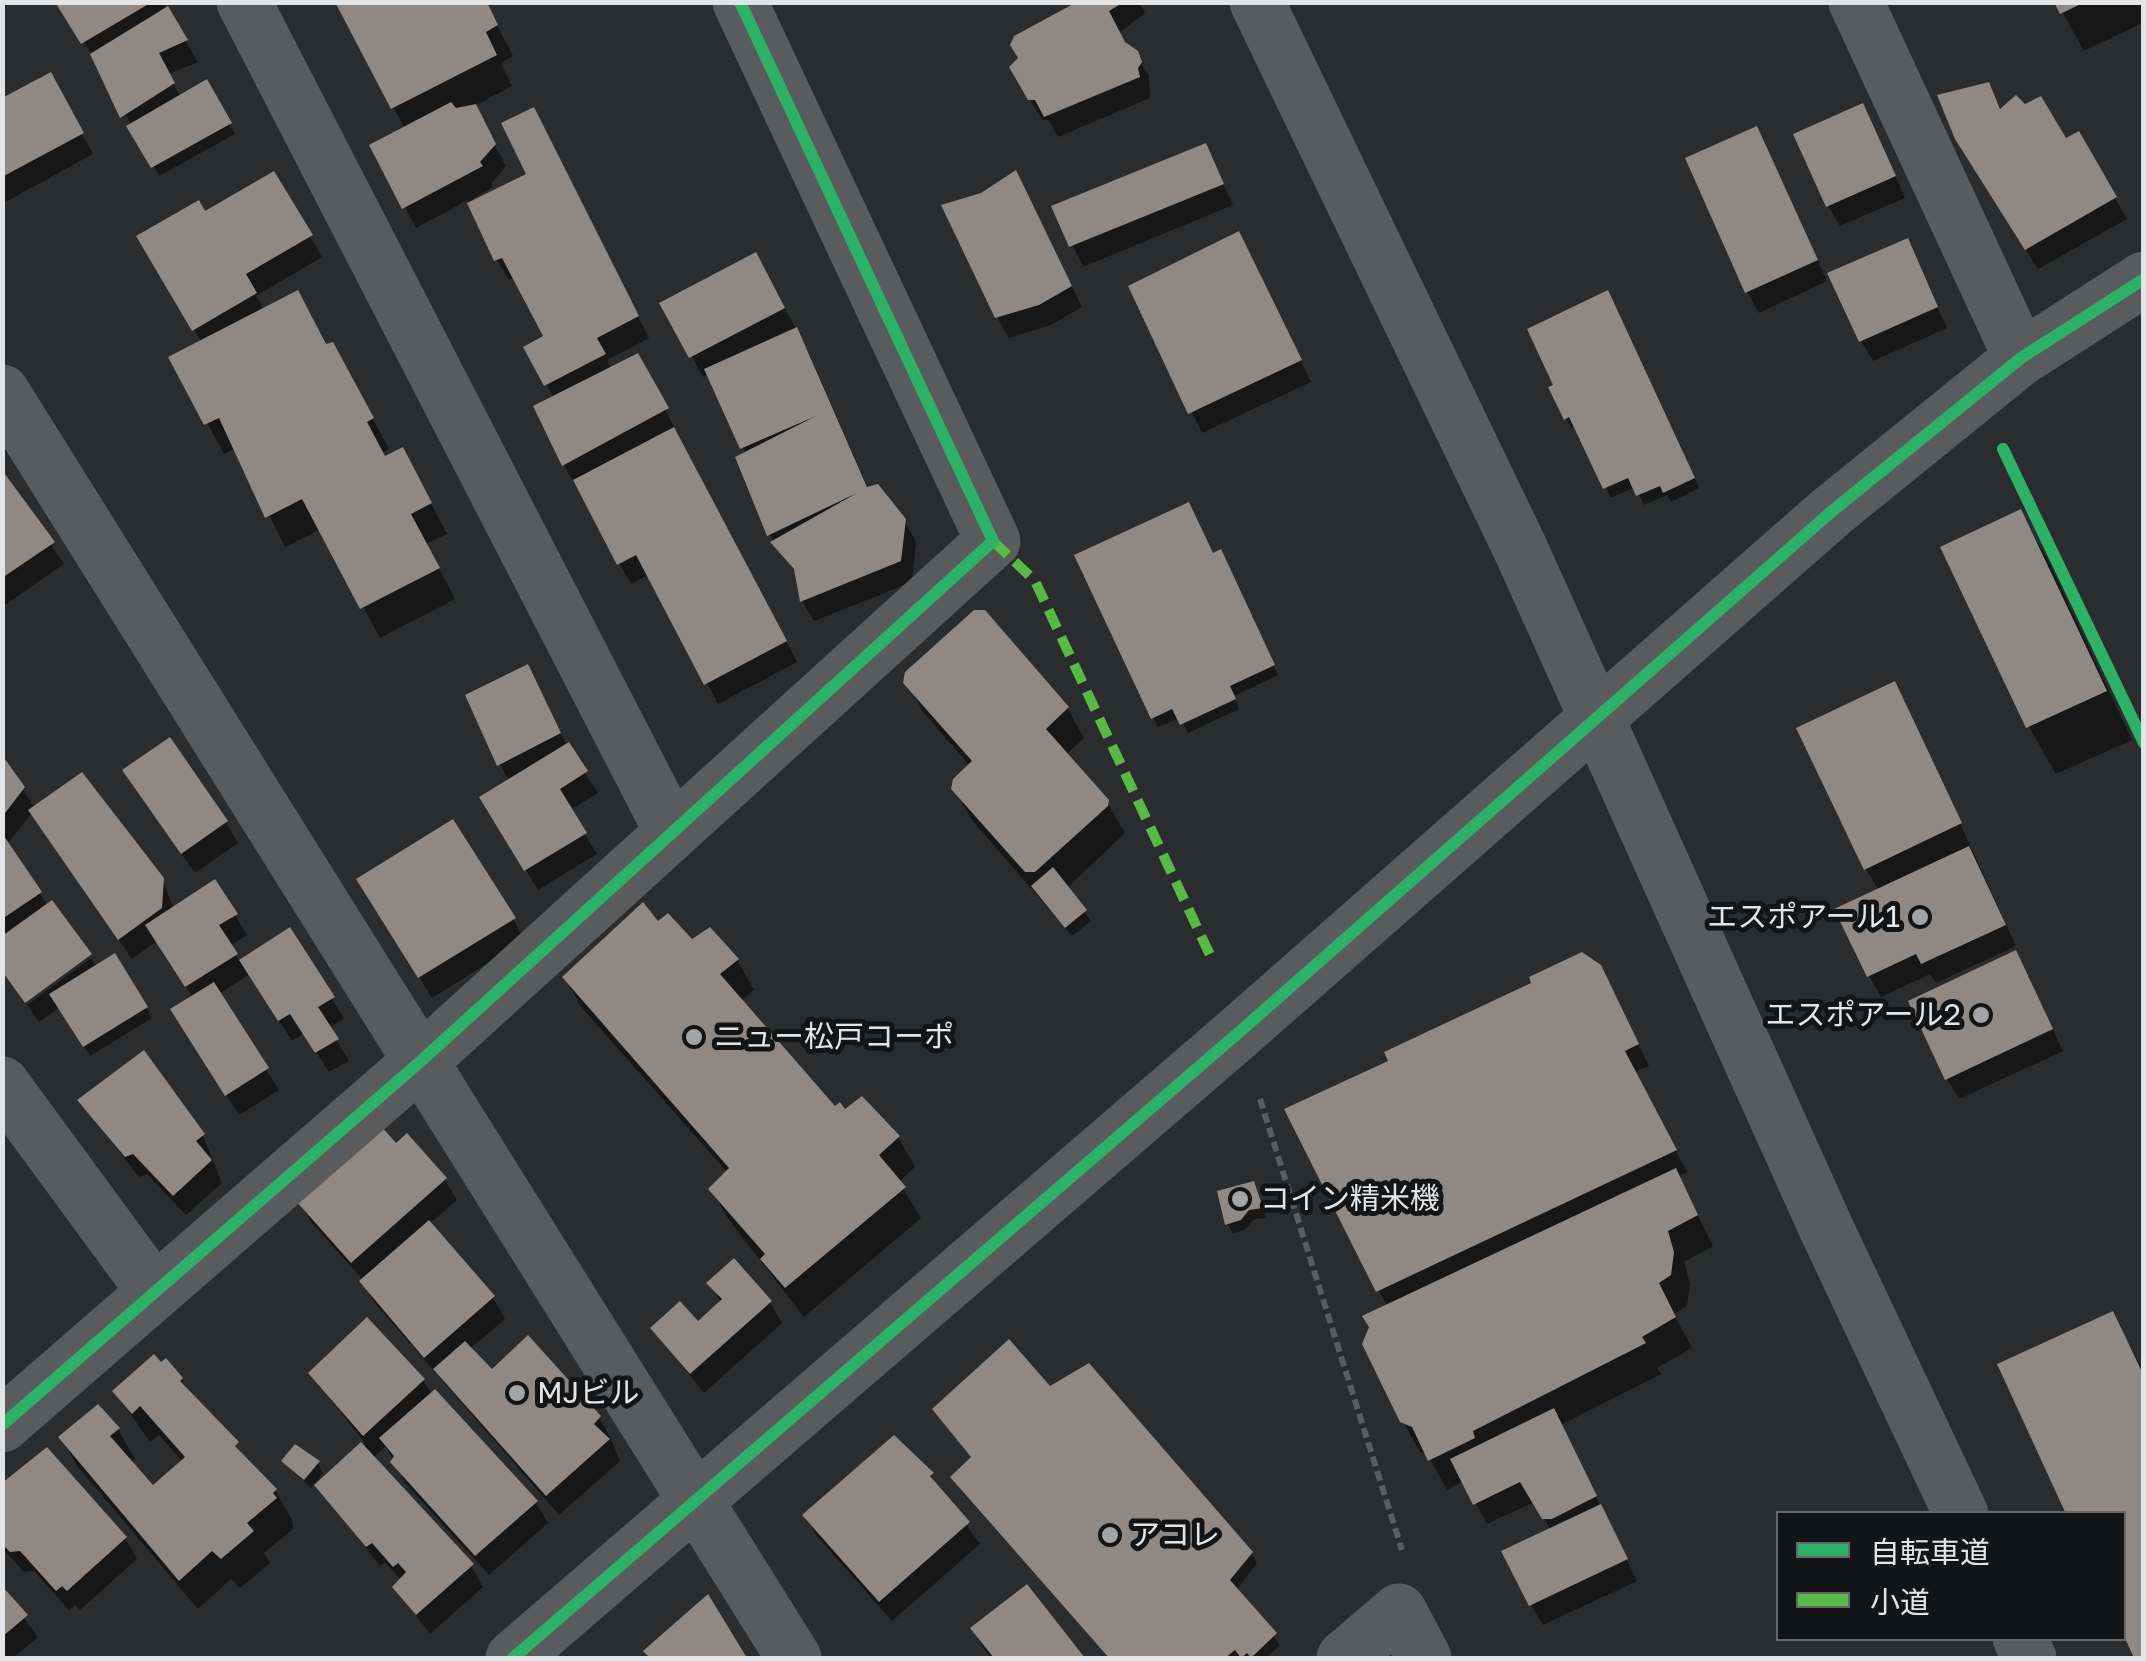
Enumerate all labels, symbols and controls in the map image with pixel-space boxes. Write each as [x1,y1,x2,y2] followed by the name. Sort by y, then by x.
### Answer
[1707,899,1900,935] place label: エスポアール1
[1909,906,1931,928] marker: エスポアール1
[1765,997,1961,1033] place label: エスポアール2
[1970,1004,1992,1026] marker: エスポアール2
[714,1019,954,1055] place label: ニュー松戸コーポ
[683,1026,705,1048] marker: ニュー松戸コーポ
[1260,1181,1440,1217] place label: コイン精米機
[1229,1188,1251,1210] marker: コイン精米機
[537,1375,639,1411] place label: MJビル
[506,1382,528,1404] marker: MJビル
[1776,1511,2126,1641] legend
[1130,1517,1220,1553] place label: アコレ
[1099,1524,1121,1546] marker: アコレ
[1870,1534,1990,1570] text: 自転車道
[1870,1584,1930,1620] text: 小道

